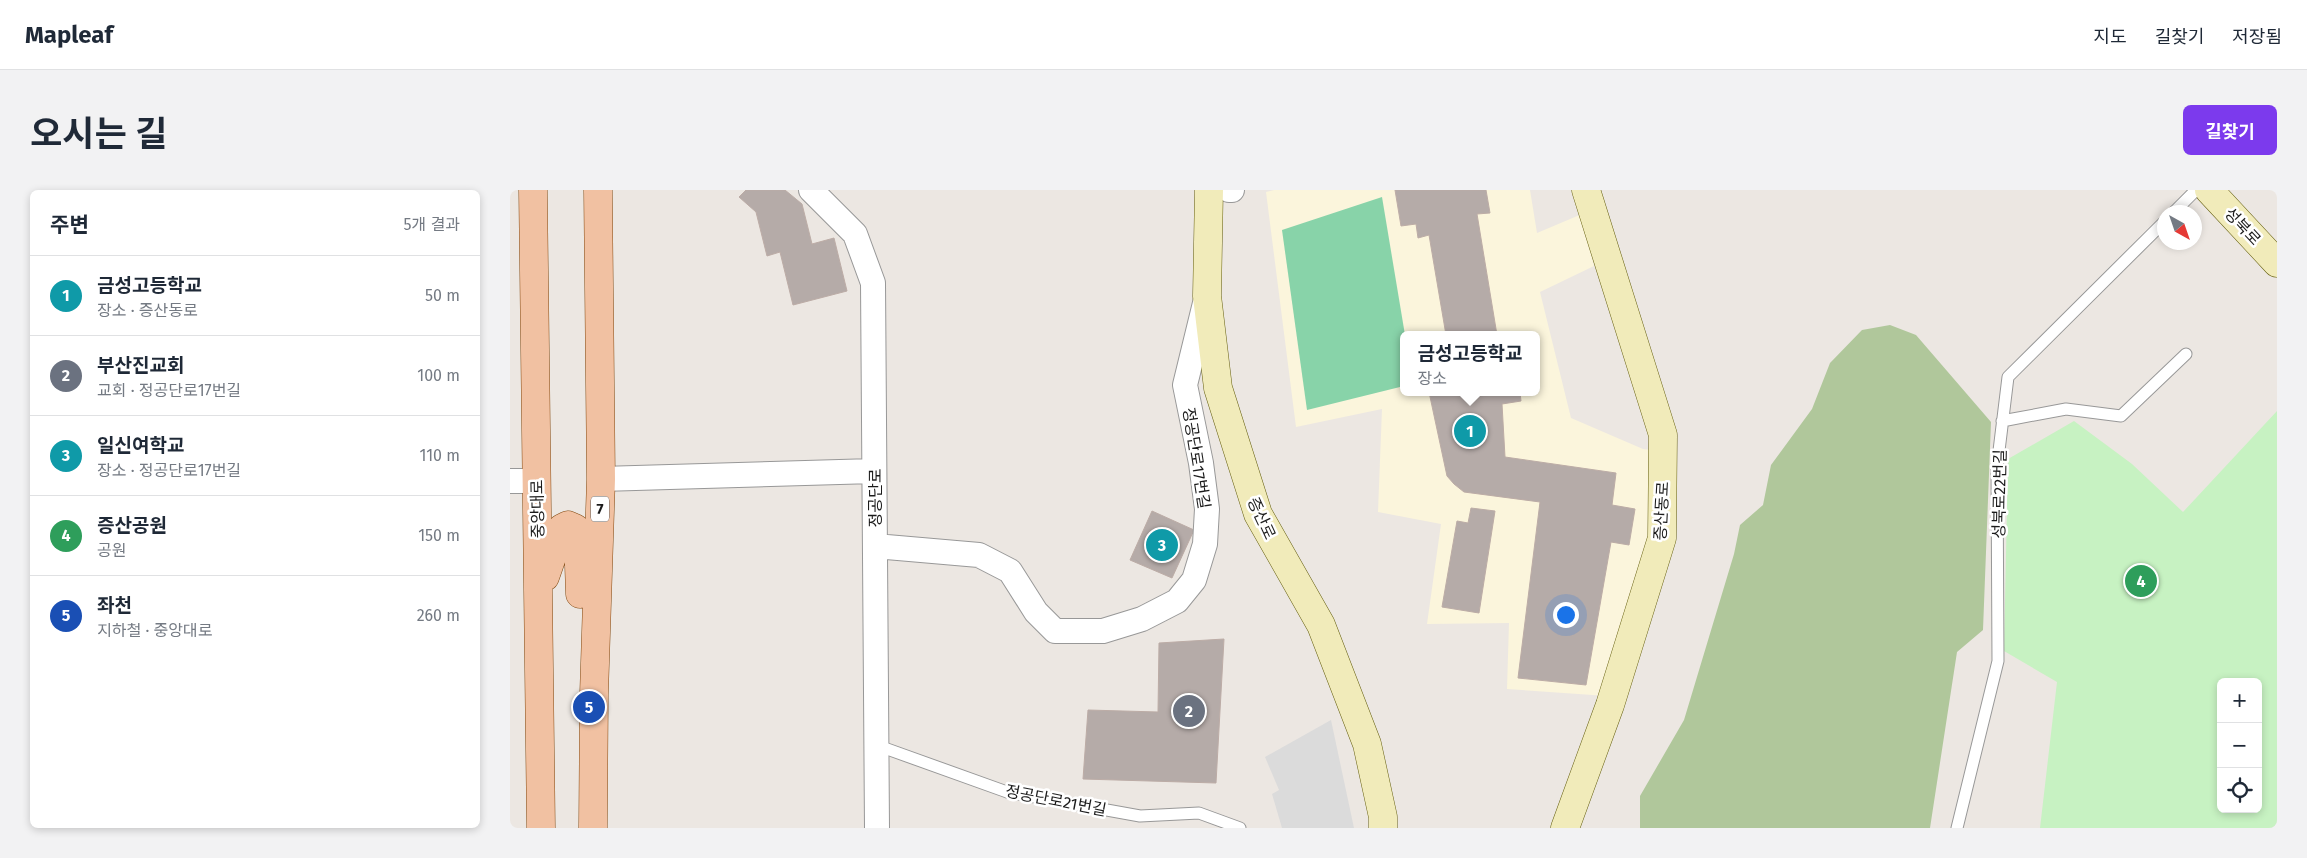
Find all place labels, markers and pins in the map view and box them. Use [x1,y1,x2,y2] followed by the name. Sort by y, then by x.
[1454,412,1486,450] pin: 1
[1146,526,1178,564] pin: 3
[2125,562,2157,600] pin: 4
[573,688,605,726] pin: 5
[1173,692,1205,730] pin: 2

